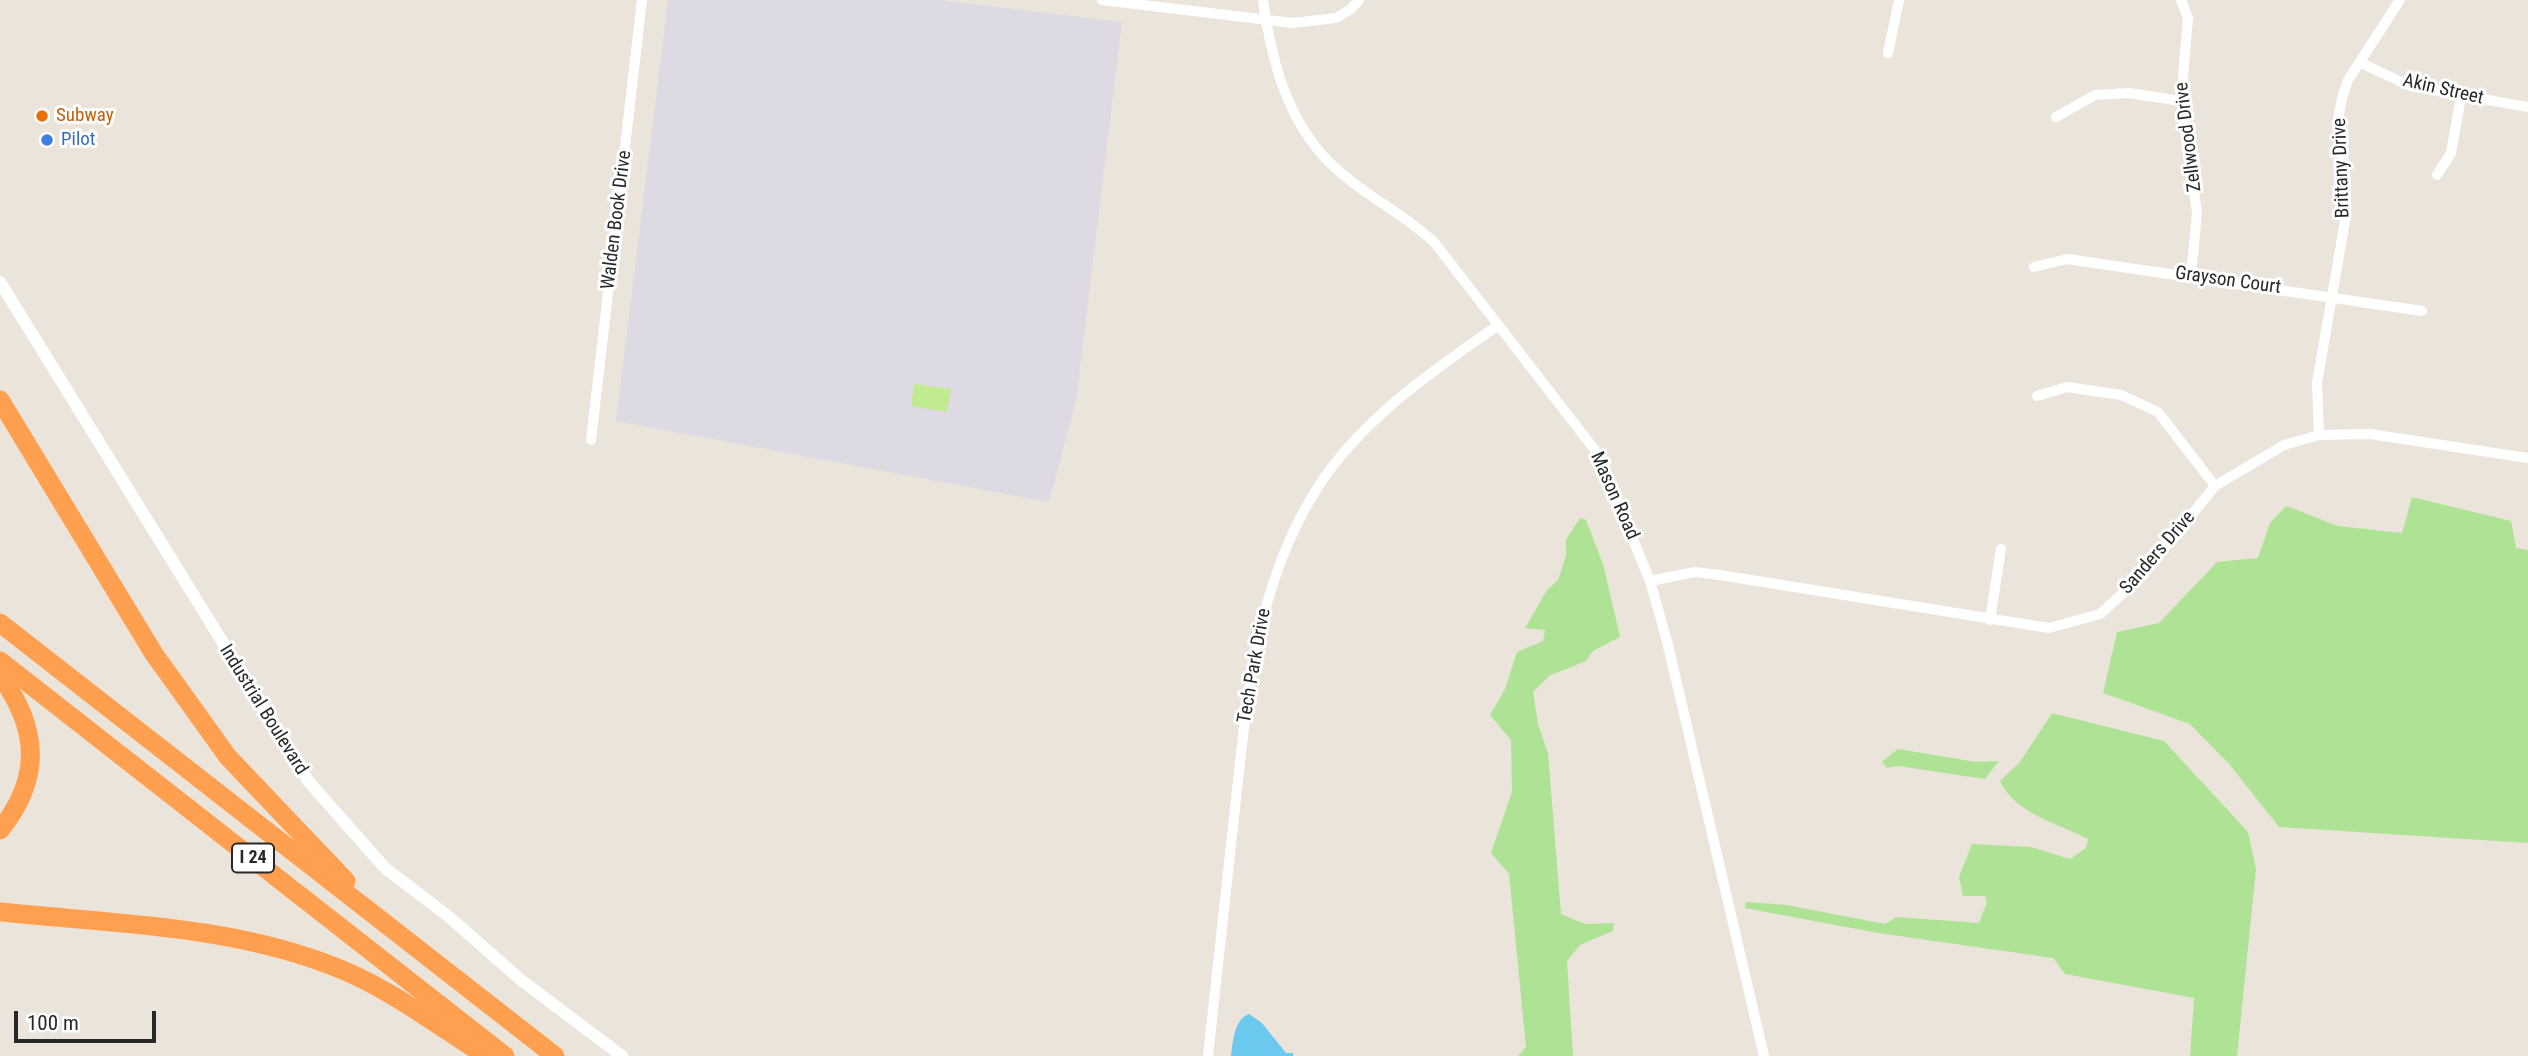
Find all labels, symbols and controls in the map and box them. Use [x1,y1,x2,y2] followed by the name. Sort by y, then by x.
[2401,70,2485,110] street label: Akin Street
[2171,81,2207,193] street label: Zellwood Drive
[56,105,114,127] place label: Subway
[34,108,50,124] marker: Subway
[2329,118,2355,218] street label: Brittany Drive
[61,129,95,151] place label: Pilot
[39,132,55,148] marker: Pilot
[597,149,637,291] street label: Walden Book Drive
[2174,262,2282,300] street label: Grayson Court
[1585,449,1643,543] street label: Mason Road
[2116,507,2200,599] street label: Sanders Drive
[1234,607,1276,725] street label: Tech Park Drive
[214,641,312,779] street label: Industrial Boulevard
[232,844,274,872] road number: I 24
[18,996,159,1040] scale bar
[27,1011,79,1035] text: 100 m

